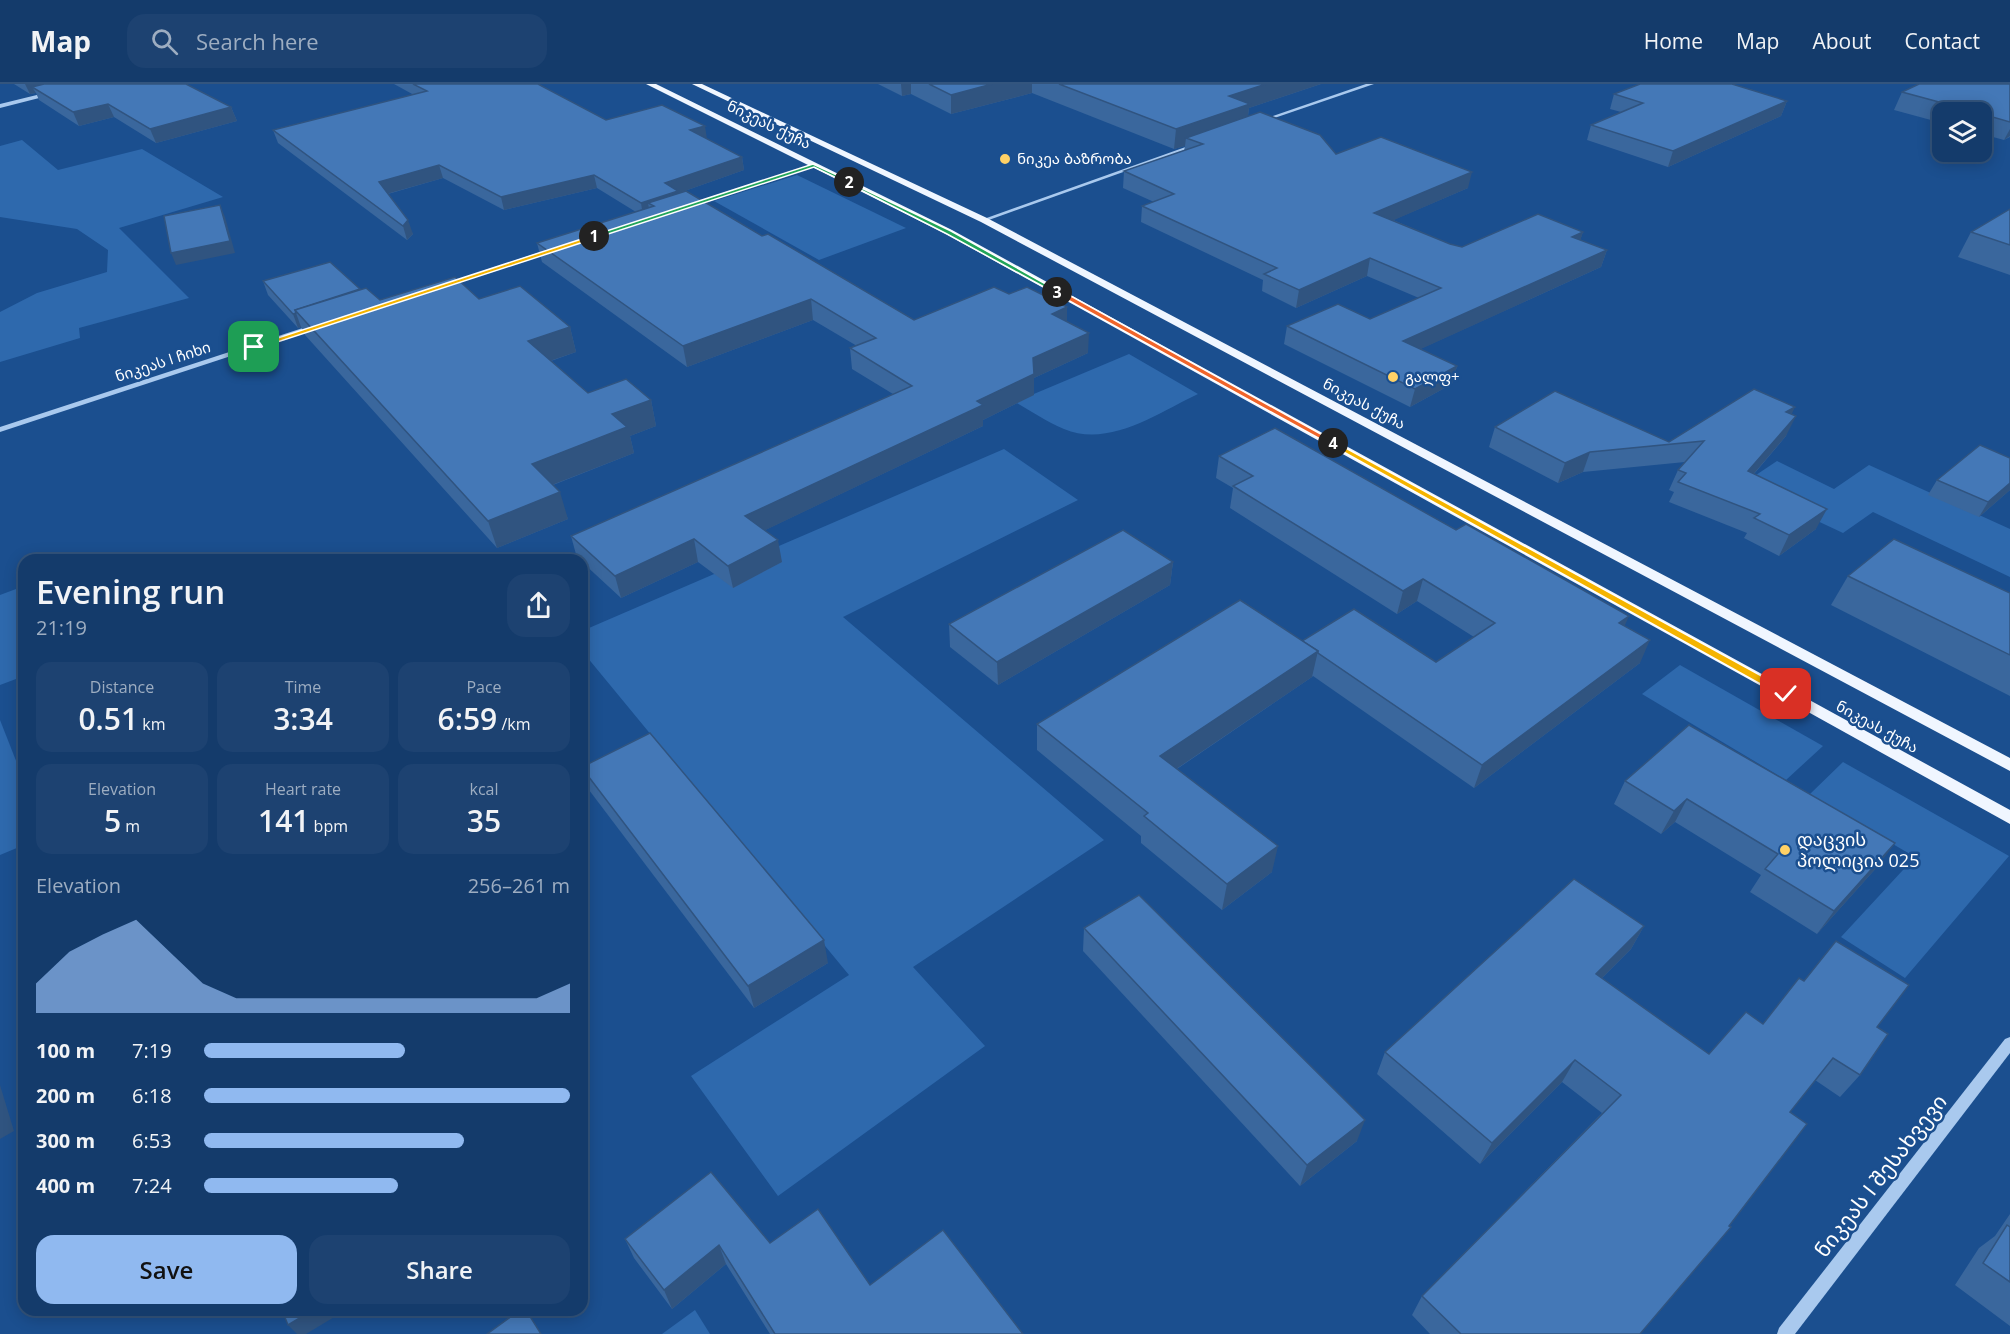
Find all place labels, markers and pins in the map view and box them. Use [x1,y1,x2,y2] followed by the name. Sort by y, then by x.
[1017,148,1132,168] place label: ნიკეა ბაზრობა
[998,152,1012,166] marker: ნიკეა ბაზრობა
[834,167,864,197] pin: 2
[579,221,609,251] pin: 1
[1042,277,1072,307] pin: 3
[228,321,279,372] pin
[1405,366,1460,386] place label: გალფ+
[1386,370,1400,384] marker: გალფ+
[1318,428,1348,458] pin: 4
[1760,668,1811,719] pin
[1797,827,1919,872] place label: დაცვის პოლიცია 025
[1778,843,1792,857] marker: დაცვის პოლიცია 025

